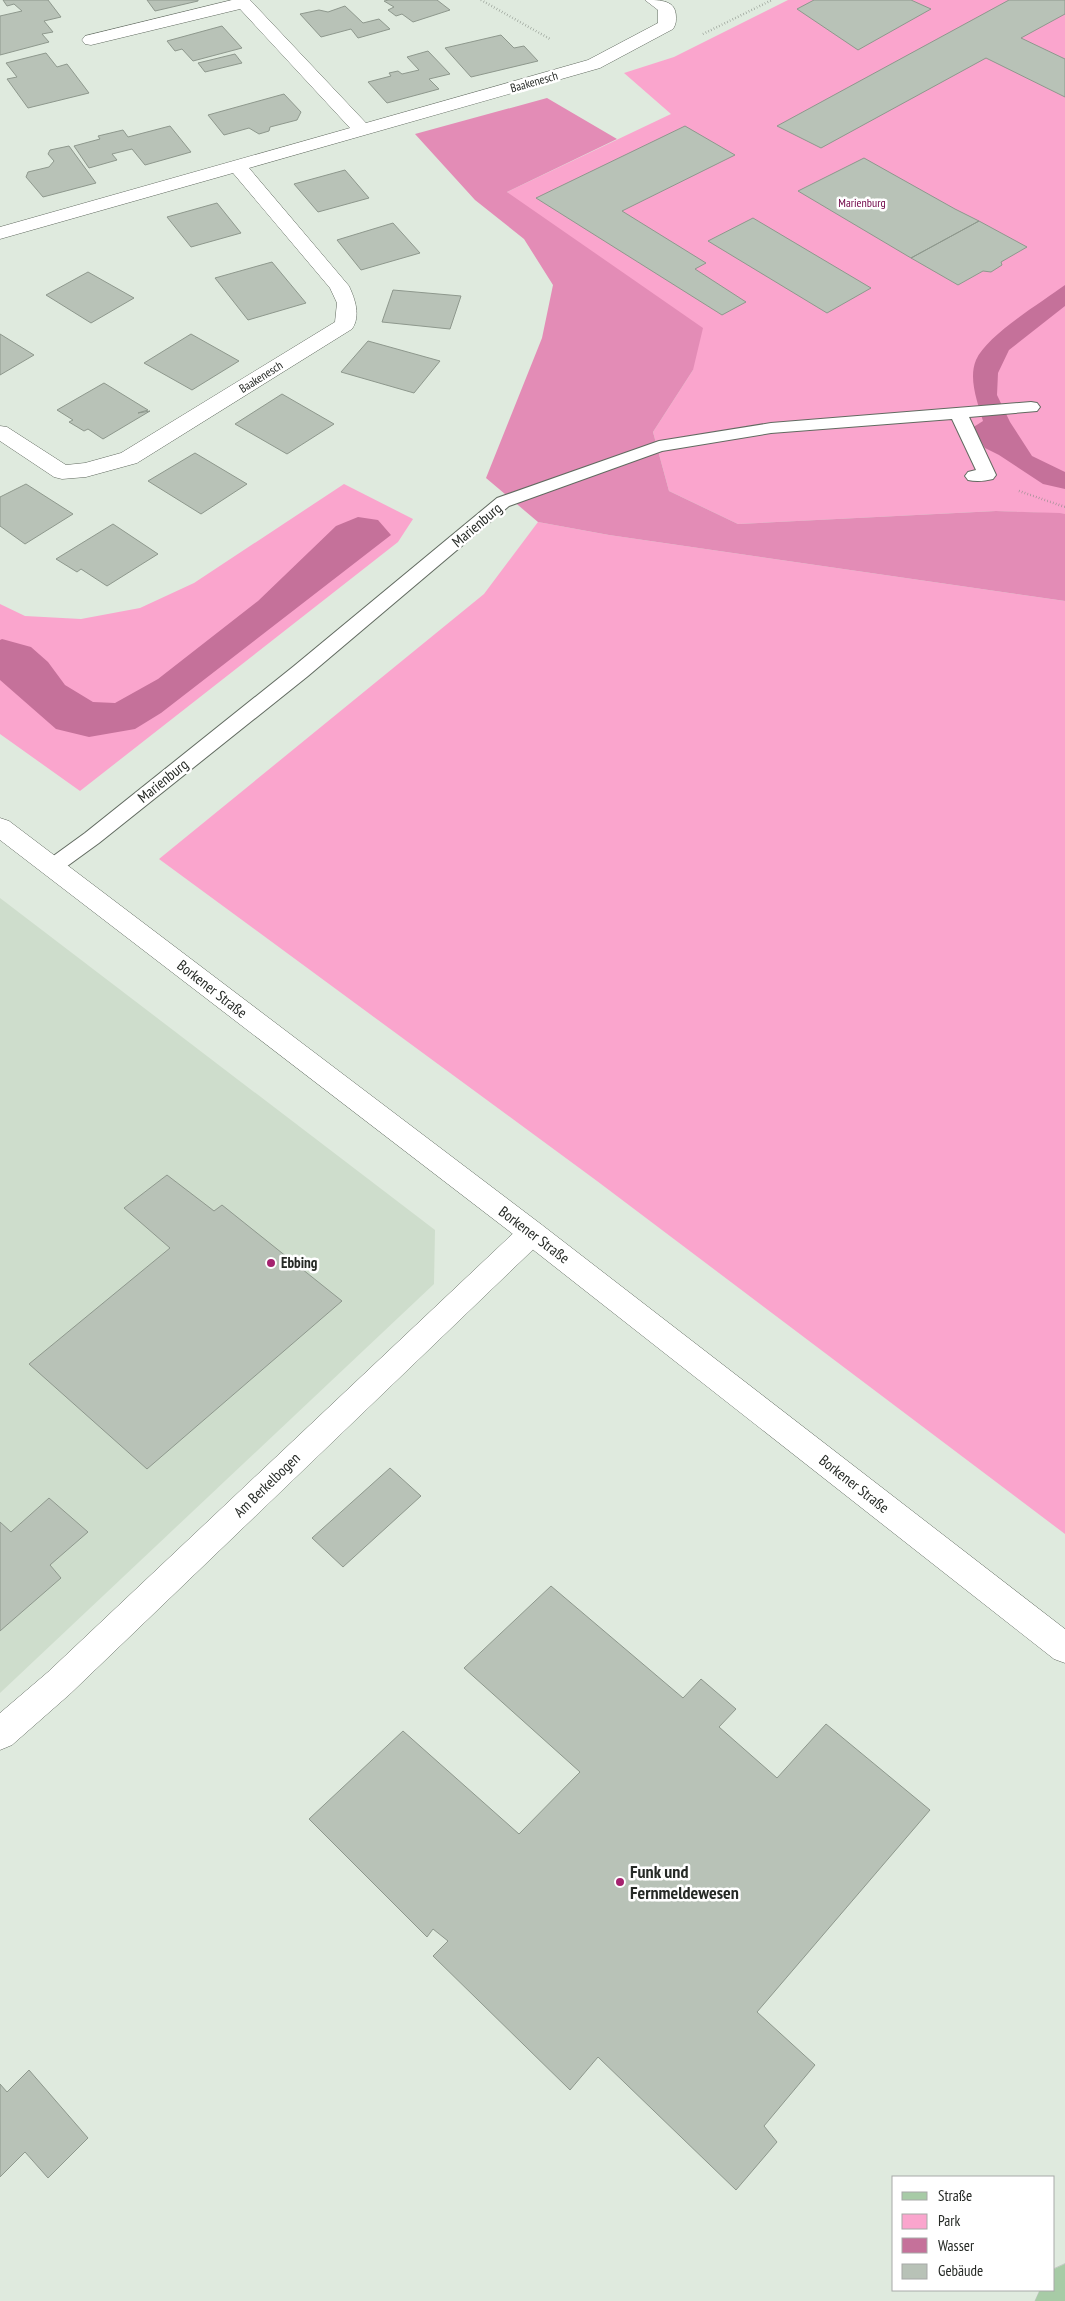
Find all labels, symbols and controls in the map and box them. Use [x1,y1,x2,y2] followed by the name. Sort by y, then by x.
[508,68,559,95] street label: Baakenesch
[838,195,886,210] park label: Marienburg
[236,357,285,396] street label: Baakenesch
[448,498,506,551] street label: Marienburg
[134,755,192,807] street label: Marienburg
[173,955,251,1022] street label: Borkener Straße
[495,1202,573,1267] street label: Borkener Straße
[281,1253,318,1272] place label: Ebbing
[265,1257,277,1269] marker: Ebbing
[229,1448,304,1521] street label: Am Berkelbogen
[815,1450,893,1517] street label: Borkener Straße
[630,1860,739,1904] place label: Funk und Fernmeldewesen
[614,1876,626,1888] marker: Funk und Fernmeldewesen
[892,2176,1055,2291] legend
[938,2186,972,2205] text: Straße
[938,2211,960,2230] text: Park
[938,2236,975,2255] text: Wasser
[938,2261,983,2280] text: Gebäude

